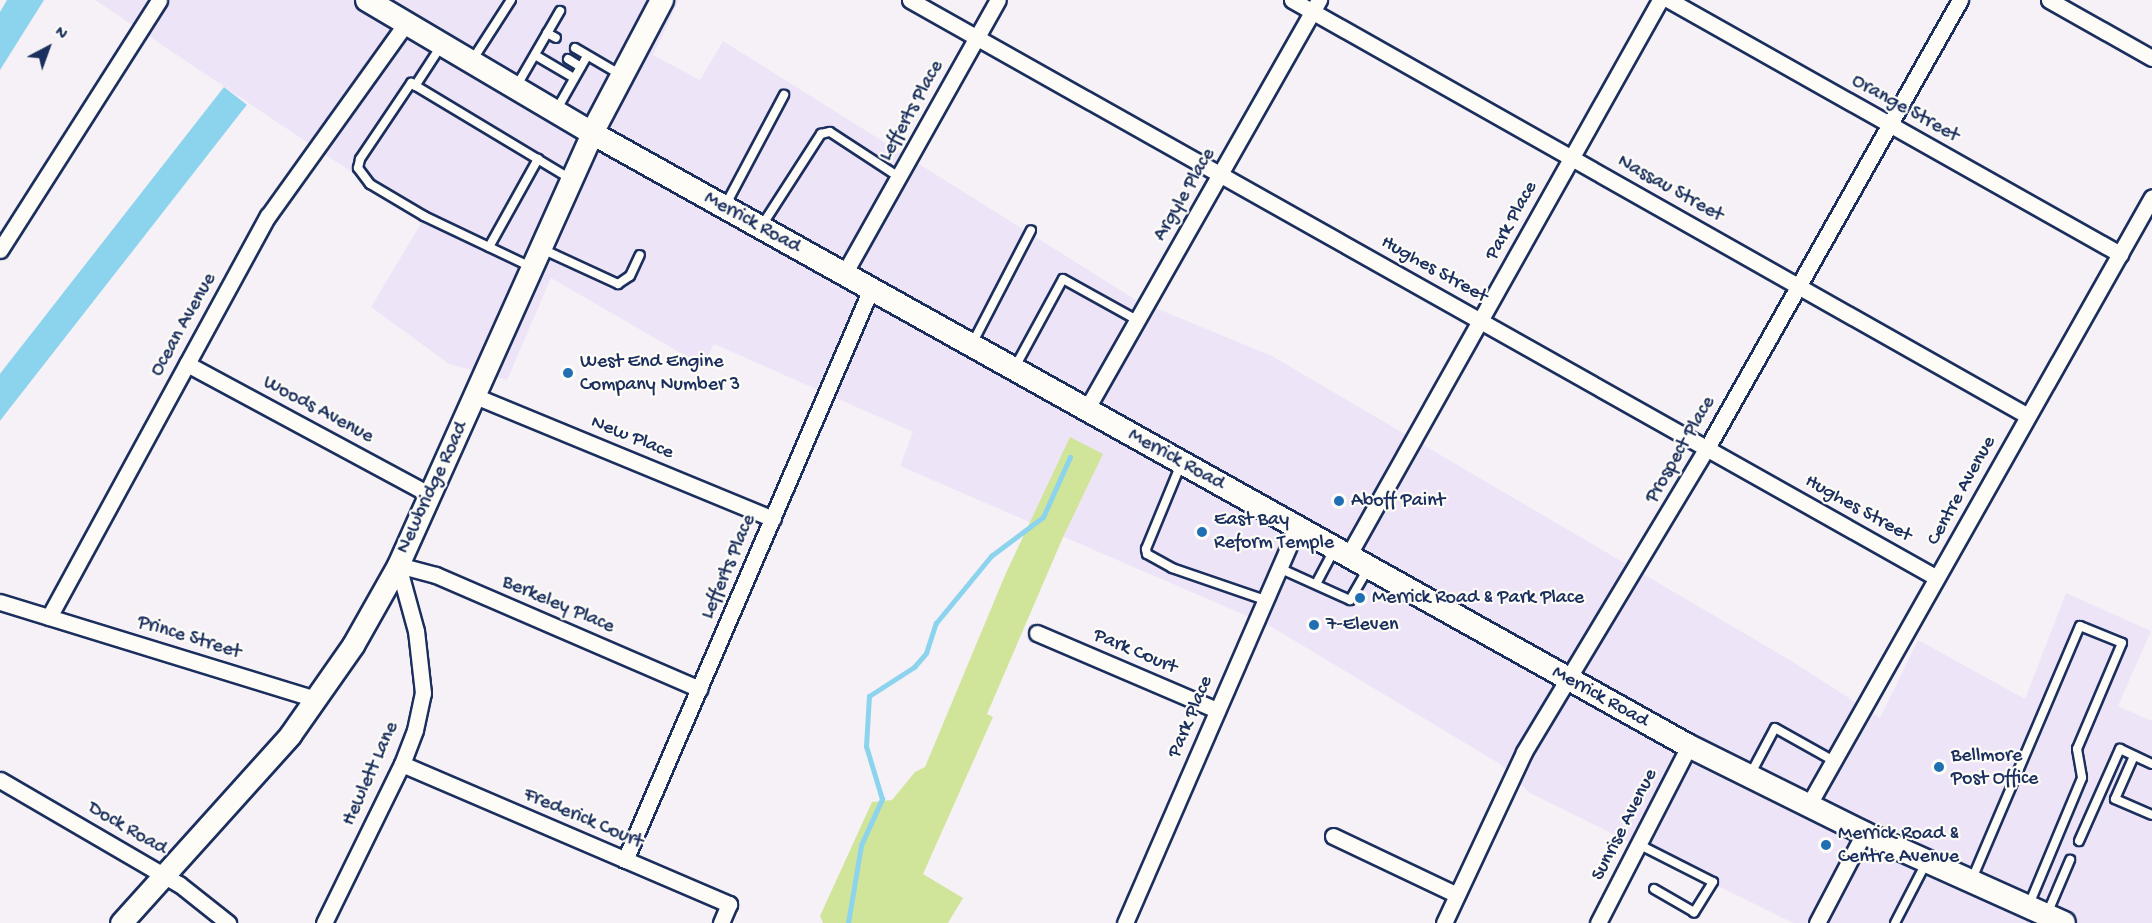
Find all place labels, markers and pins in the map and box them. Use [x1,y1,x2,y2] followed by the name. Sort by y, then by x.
[580,350,740,397] place label: West End Engine Company Number 3
[561,366,575,380] marker: West End Engine Company Number 3
[1351,489,1445,513] place label: Aboff Paint
[1332,494,1346,508] marker: Aboff Paint
[1214,508,1334,555] place label: East Bay Reform Temple
[1195,525,1209,539] marker: East Bay Reform Temple
[1372,586,1584,610] place label: Merrick Road & Park Place
[1353,591,1367,605] marker: Merrick Road & Park Place
[1326,613,1399,637] place label: 7-Eleven
[1307,618,1321,632] marker: 7-Eleven
[1951,744,2038,791] place label: Bellmore Post Office
[1932,760,1946,774] marker: Bellmore Post Office
[1838,822,1959,869] place label: Merrick Road & Centre Avenue
[1819,838,1833,852] marker: Merrick Road & Centre Avenue

